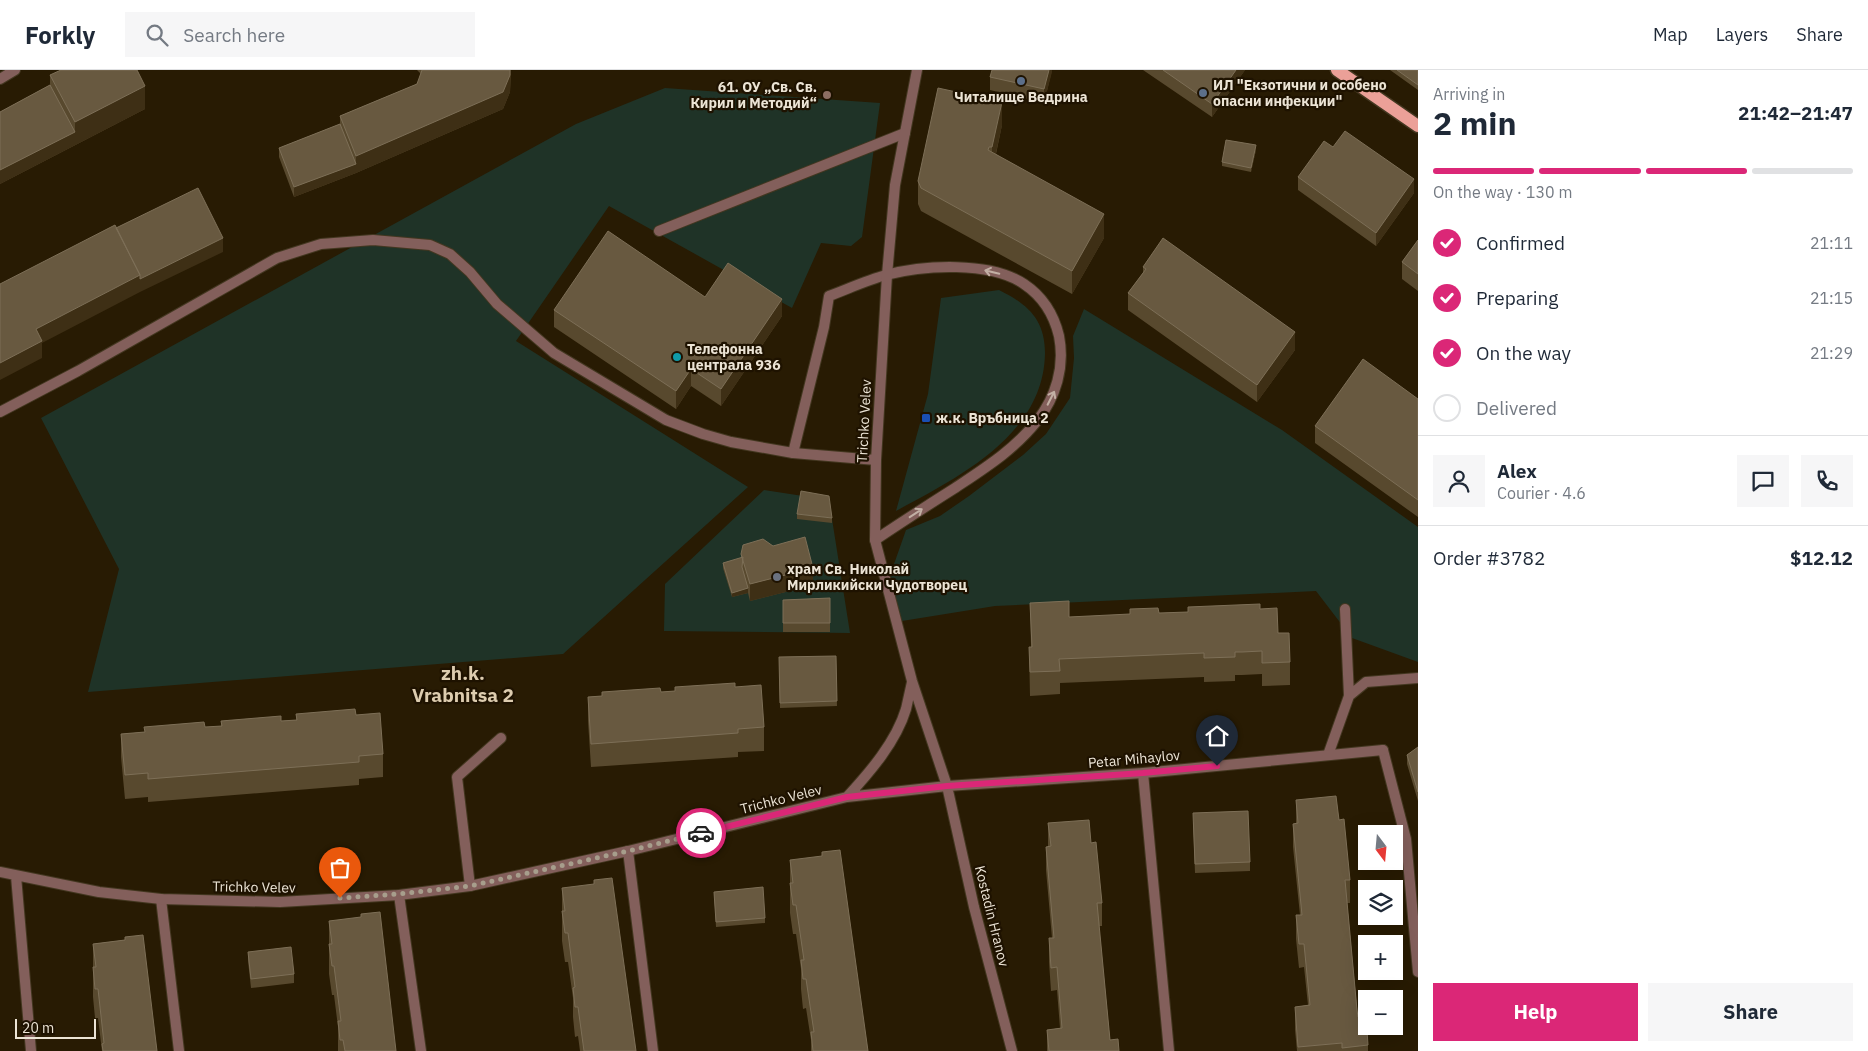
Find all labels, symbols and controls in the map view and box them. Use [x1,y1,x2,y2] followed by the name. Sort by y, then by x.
[125,12,475,57] search box
[25,19,95,51] text: Forkly
[143,21,171,49] icon: search
[183,23,285,47] text: Search here
[1653,23,1688,46] text: Map
[1716,23,1768,46] text: Layers
[1796,23,1843,46] text: Share
[1015,75,1027,87] marker: Читалище Ведрина
[1213,76,1387,110] place label: ИЛ "Екзотични и особено опасни инфекции"
[690,78,817,112] place label: 61. ОУ „Св. Св. Кирил и Методий“
[1433,84,1505,104] text: Arriving in
[1197,87,1209,99] marker: ИЛ "Екзотични и особено опасни инфекции"
[954,88,1088,106] place label: Читалище Ведрина
[821,89,833,101] marker: 61. ОУ „Св. Св. Кирил и Методий“
[1738,101,1853,125] text: 21:42–21:47
[1433,102,1517,144] text: 2 min
[1433,182,1572,202] text: On the way · 130 m
[1433,229,1461,257] icon: check
[1476,231,1565,255] text: Confirmed
[1810,233,1853,253] text: 21:11
[984,267,1000,276] one-way arrow
[1433,284,1461,312] icon: check
[1476,286,1558,310] text: Preparing
[1810,288,1853,308] text: 21:15
[1433,339,1461,367] icon: check
[687,340,781,374] place label: Телефонна централа 936
[1476,341,1571,365] text: On the way
[1810,343,1853,363] text: 21:29
[671,351,683,363] marker: Телефонна централа 936
[853,379,875,463] street label: Trichko Velev
[1046,390,1056,405] one-way arrow
[1476,396,1557,420] text: Delivered
[936,409,1049,427] place label: ж.к. Връбница 2
[920,412,932,424] marker: ж.к. Връбница 2
[1433,455,1485,507] button: person
[1737,455,1789,507] button: chat
[1801,455,1853,507] button: phone
[1497,459,1537,483] text: Alex
[1497,483,1586,503] text: Courier · 4.6
[909,508,923,518] one-way arrow
[1433,546,1545,570] text: Order #3782
[1790,546,1853,570] text: $12.12
[787,560,967,594] place label: храм Св. Николай Мирликийски Чудотворец
[771,571,783,583] marker: храм Св. Николай Мирликийски Чудотворец
[412,661,514,707] district label: zh.k. Vrabnitsa 2
[1196,715,1238,766] pin
[1203,722,1231,750] icon: home
[1087,746,1181,772] street label: Petar Mihaylov
[738,780,824,818] street label: Trichko Velev
[676,808,726,858] courier
[687,819,715,847] icon: car
[1358,825,1402,870] north arrow
[1358,825,1403,1035] map controls
[319,847,361,898] pin
[326,854,354,882] icon: bag
[971,864,1013,968] street label: Kostadin Hranov
[212,877,296,897] street label: Trichko Velev
[1358,880,1403,925] button: layers
[1358,935,1403,980] button: +
[1433,983,1638,1041] button: Help
[1648,983,1853,1041] button: Share
[1358,990,1403,1035] button: −
[15,1016,96,1039] scale bar
[22,1019,54,1037] text: 20 m

